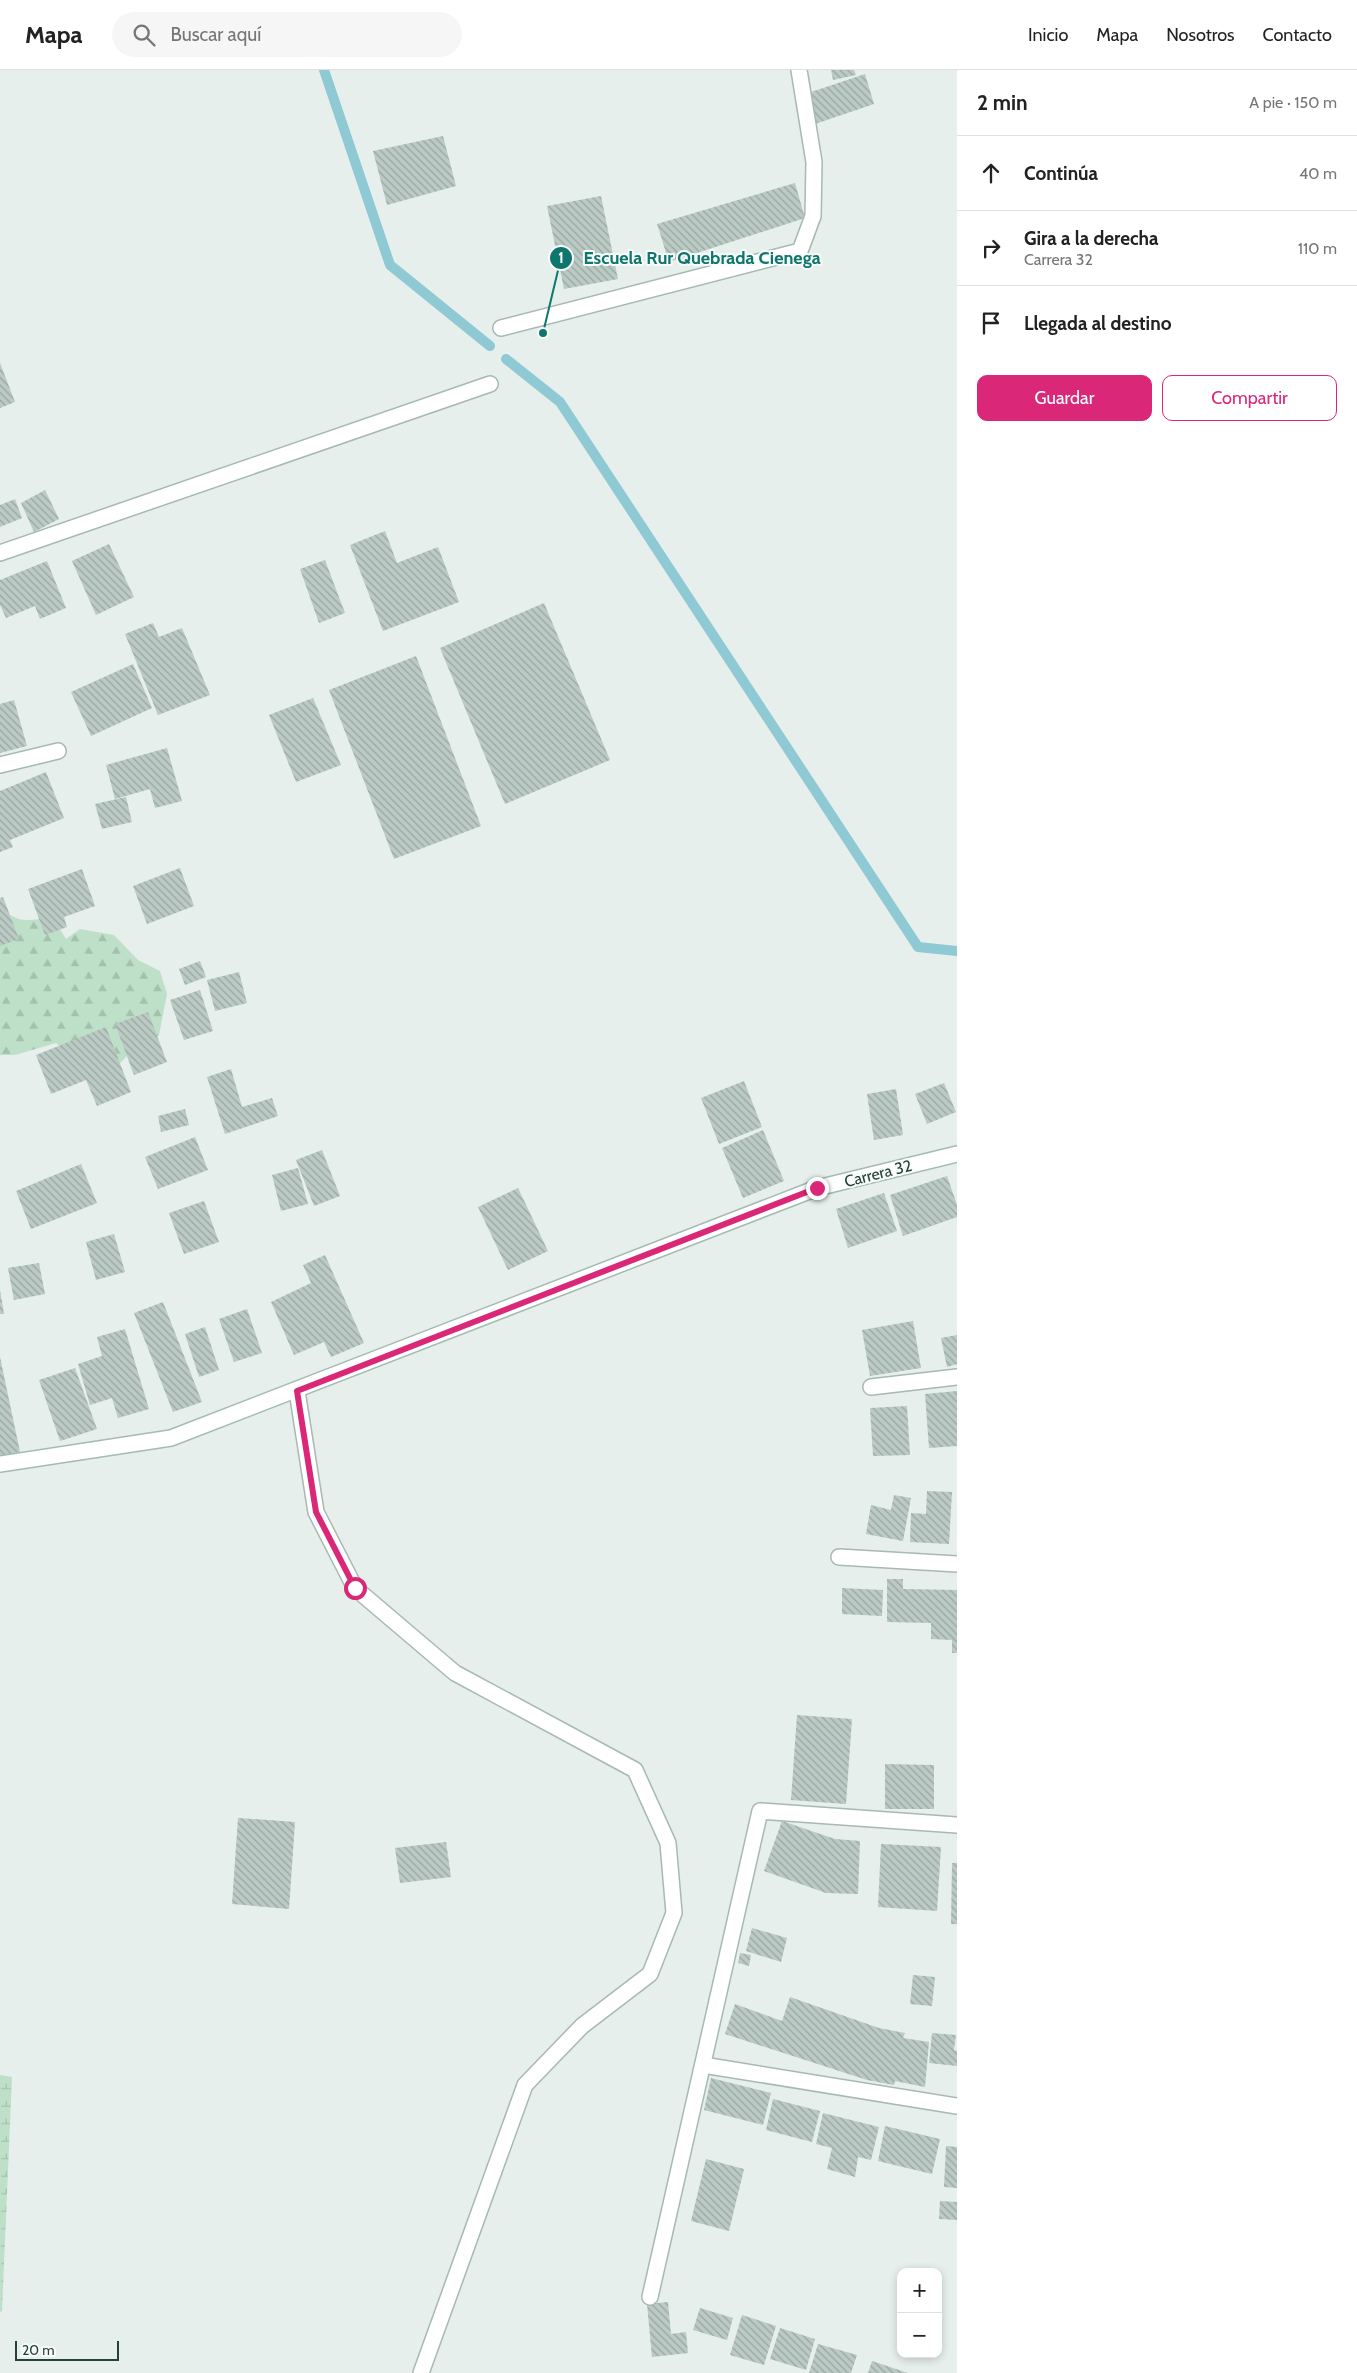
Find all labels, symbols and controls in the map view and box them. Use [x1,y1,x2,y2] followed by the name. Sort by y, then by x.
[112,12,462,57] search box
[25,20,82,49] text: Mapa
[130,21,158,49] icon: search
[170,23,261,46] text: Buscar aquí
[1028,24,1068,46] text: Inicio
[1096,24,1138,46] text: Mapa
[1166,24,1235,46] text: Nosotros
[1263,24,1332,46] text: Contacto
[977,90,1028,115] text: 2 min
[1249,93,1337,112] text: A pie · 150 m
[977,159,1005,187] icon: ahead
[1024,162,1098,185] text: Continúa
[1299,164,1337,183] text: 40 m
[1024,227,1159,250] text: Gira a la derecha
[977,234,1005,262] icon: right
[1298,239,1337,258] text: 110 m
[549,241,831,274] callout: Escuela Rur Quebrada Cienega
[583,247,821,269] text: Escuela Rur Quebrada Cienega
[558,249,564,267] text: 1
[1024,250,1093,269] text: Carrera 32
[977,309,1005,337] icon: arrive
[1024,312,1171,335] text: Llegada al destino
[977,375,1152,421] button: Guardar
[1162,375,1337,421] button: Compartir
[842,1156,914,1191] street label: Carrera 32
[806,1177,829,1200] route end
[344,1577,367,1600] route start
[897,2268,942,2358] map controls
[897,2268,942,2313] button: +
[897,2313,942,2358] button: −
[15,2338,119,2361] scale bar
[22,2341,55,2359] text: 20 m

